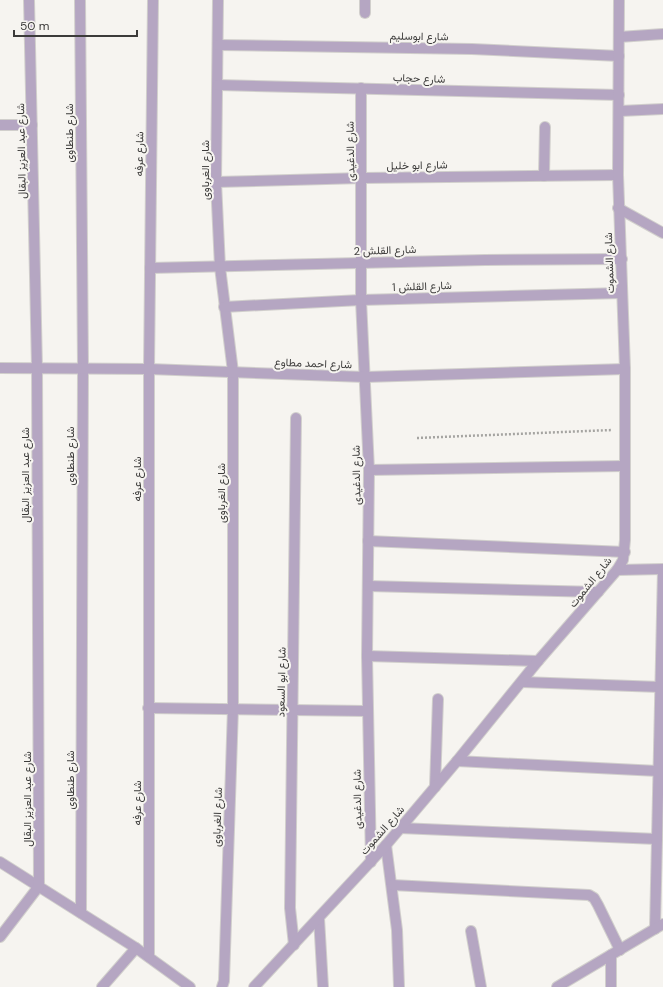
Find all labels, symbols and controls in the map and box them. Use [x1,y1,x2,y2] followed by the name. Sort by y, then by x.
[14,12,137,38] scale bar
[20,18,49,34] text: 50 m
[389,28,449,45] street label: شارع ابوسليم
[393,70,446,87] street label: شارع حجاب
[13,103,30,199] street label: شارع عبد العزيز البقال
[62,103,77,162] street label: شارع طنطاوى
[342,121,359,181] street label: شارع الدغيدى
[132,131,147,177] street label: شارع عرفه
[198,140,213,200] street label: شارع الغرباوى
[386,157,448,174] street label: شارع ابو خليل
[601,232,618,294] street label: شارع الشموت
[353,242,417,259] street label: شارع القلش 2
[392,278,452,295] street label: شارع القلش 1
[274,355,352,372] street label: شارع احمد مطاوع
[63,426,78,485] street label: شارع طنطاوى
[18,427,33,523] street label: شارع عبد العزيز البقال
[348,445,365,505] street label: شارع الدغيدى
[130,456,145,502] street label: شارع عرفه
[214,463,229,523] street label: شارع الغرباوى
[565,554,616,611] street label: شارع الشموت
[273,646,290,717] street label: شارع ابو السعود
[63,750,78,809] street label: شارع طنطاوى
[20,751,35,847] street label: شارع عبد العزيز البقال
[349,769,366,829] street label: شارع الدغيدى
[130,780,145,826] street label: شارع عرفه
[209,787,226,847] street label: شارع الغرباوى
[357,802,408,858] street label: شارع الشموت

